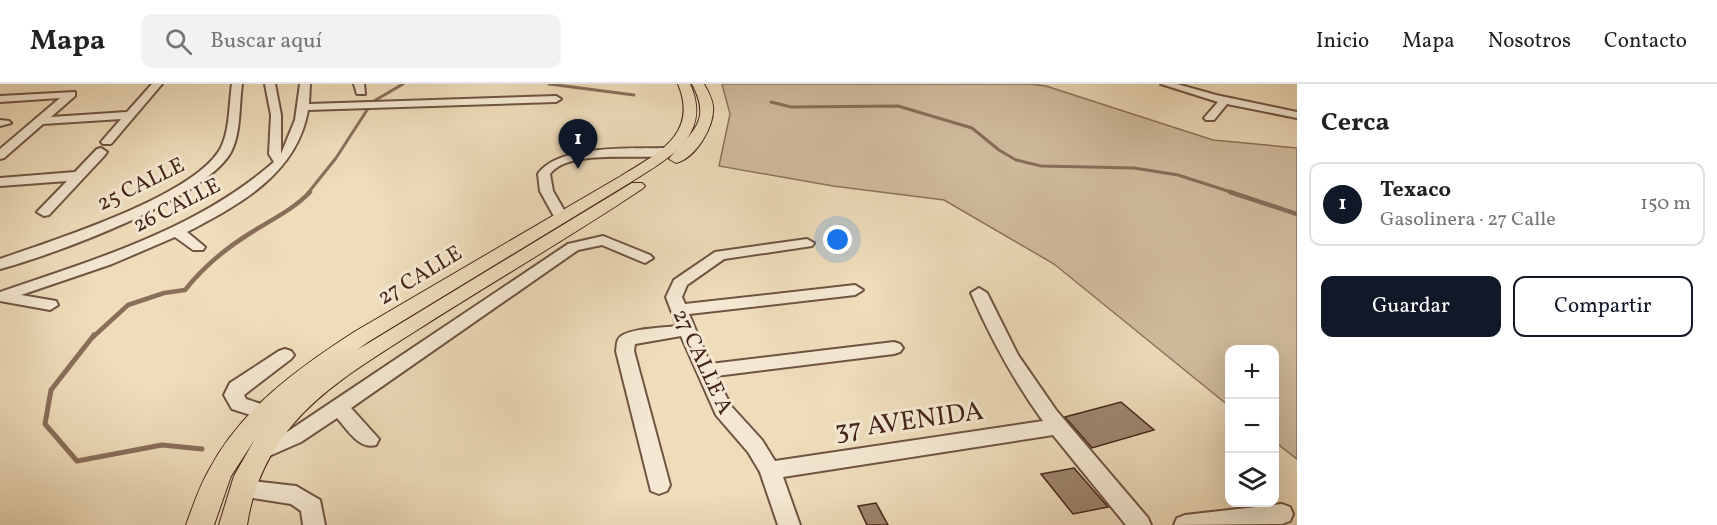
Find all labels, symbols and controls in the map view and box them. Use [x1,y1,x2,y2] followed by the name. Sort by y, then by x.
[141,14,561,68] search box
[30,22,105,61] text: Mapa
[162,25,195,58] icon: search
[210,26,322,57] text: Buscar aquí
[1316,27,1369,56] text: Inicio
[1402,27,1455,56] text: Mapa
[1488,27,1571,56] text: Nosotros
[1604,27,1687,56] text: Contacto
[1321,105,1390,141] text: Cerca
[558,120,598,169] pin: 1
[92,151,190,220] street label: 25 CALLE
[128,171,226,242] street label: 26 CALLE
[1380,175,1451,206] text: Texaco
[1338,190,1347,218] text: 1
[1640,190,1691,218] text: 150 m
[1380,206,1556,234] text: Gasolinera · 27 Calle
[823,225,852,254] your location
[372,239,468,314] street label: 27 CALLE
[1321,276,1501,337] button: Guardar
[1513,276,1693,337] button: Compartir
[664,304,740,420] street label: 27 CALLE A
[1225,345,1279,507] map controls
[1225,345,1279,399] button: +
[832,393,986,451] street label: 37 AVENIDA
[1225,399,1279,453] button: −
[1225,453,1279,507] button: layers

